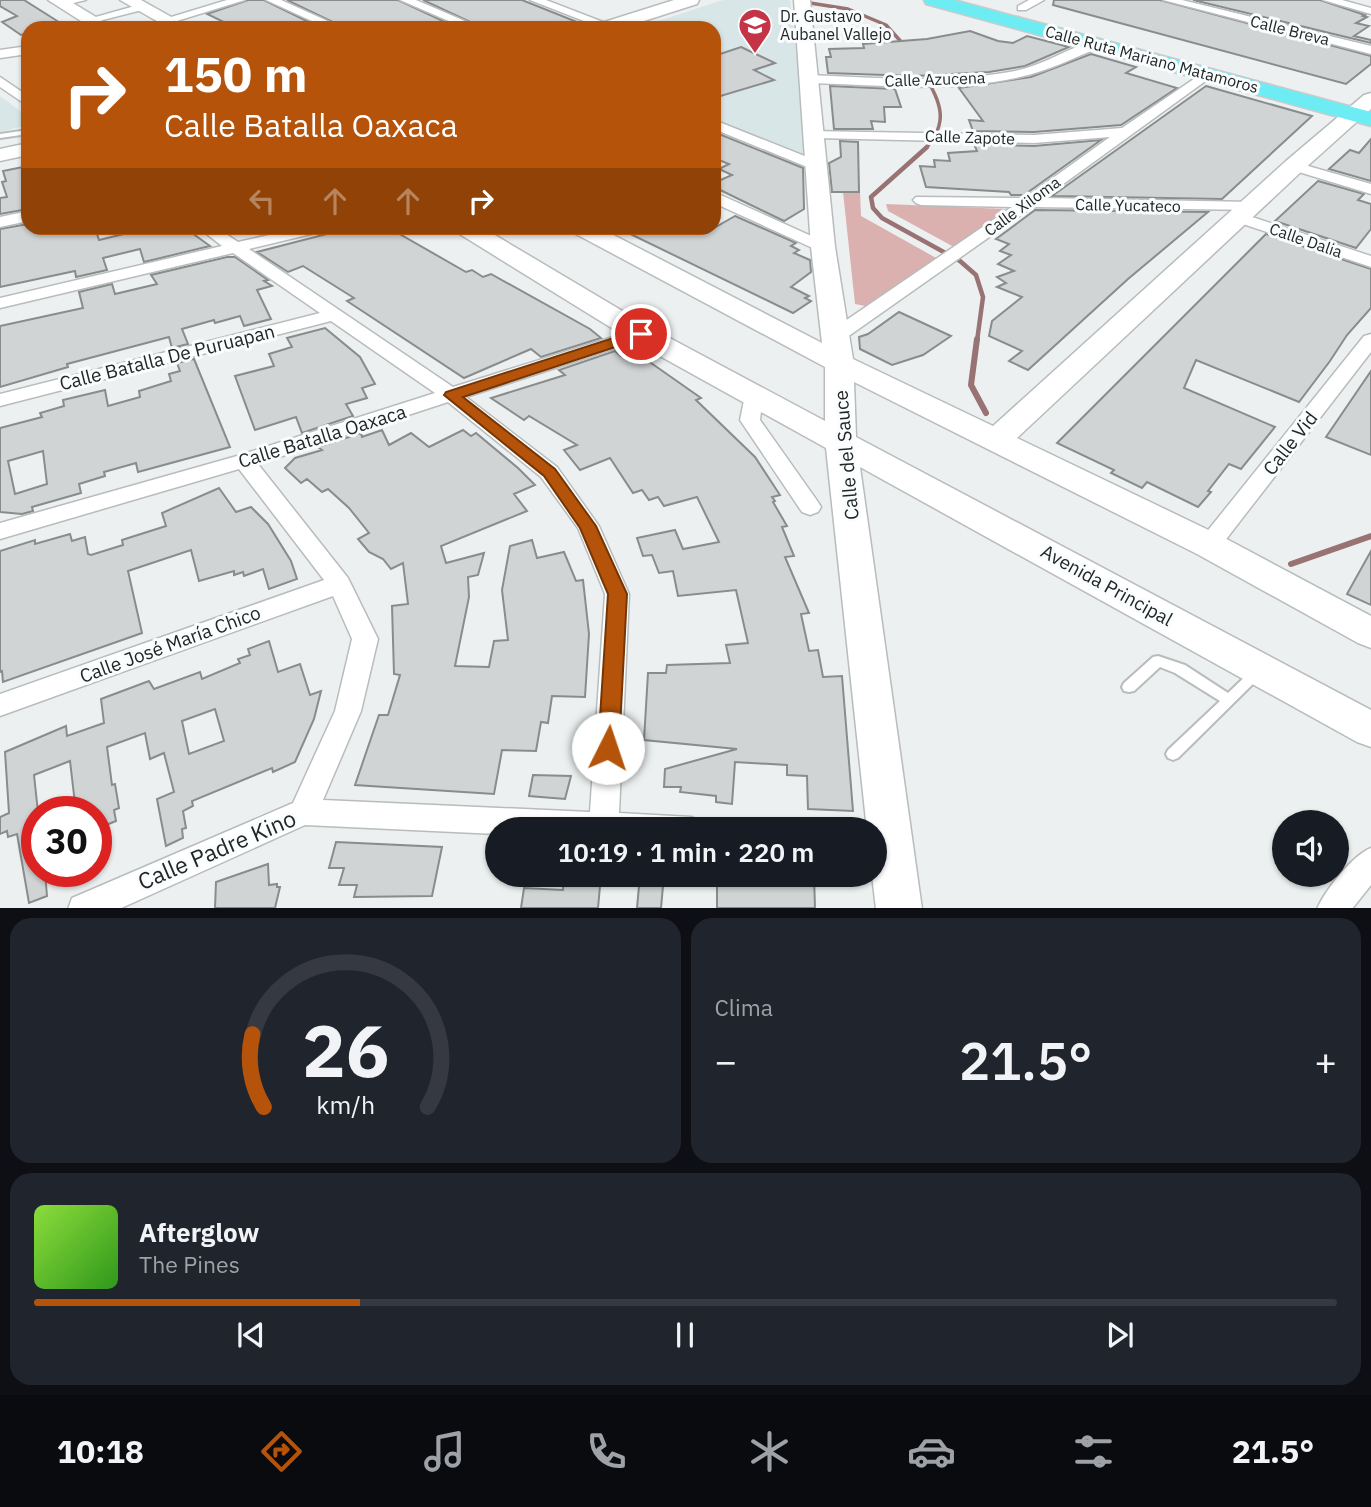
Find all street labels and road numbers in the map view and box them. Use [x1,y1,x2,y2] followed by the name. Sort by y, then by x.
[1248,11,1332,50] street label: Calle Breva
[1043,21,1261,97] street label: Calle Ruta Mariano Matamoros
[884,67,986,91] street label: Calle Azucena
[925,125,1016,149] street label: Calle Zapote
[980,171,1064,240] street label: Calle Xiloma
[1075,194,1181,216] street label: Calle Yucateco
[1267,218,1346,262] street label: Calle Dalia
[57,319,277,395] street label: Calle Batalla De Puruapan
[828,389,864,521] street label: Calle del Sauce
[235,399,409,473] street label: Calle Batalla Oaxaca
[1258,406,1322,480] street label: Calle Vid
[1037,539,1177,631] street label: Avenida Principal
[76,600,264,688] street label: Calle José María Chico
[133,802,300,896] street label: Calle Padre Kino

